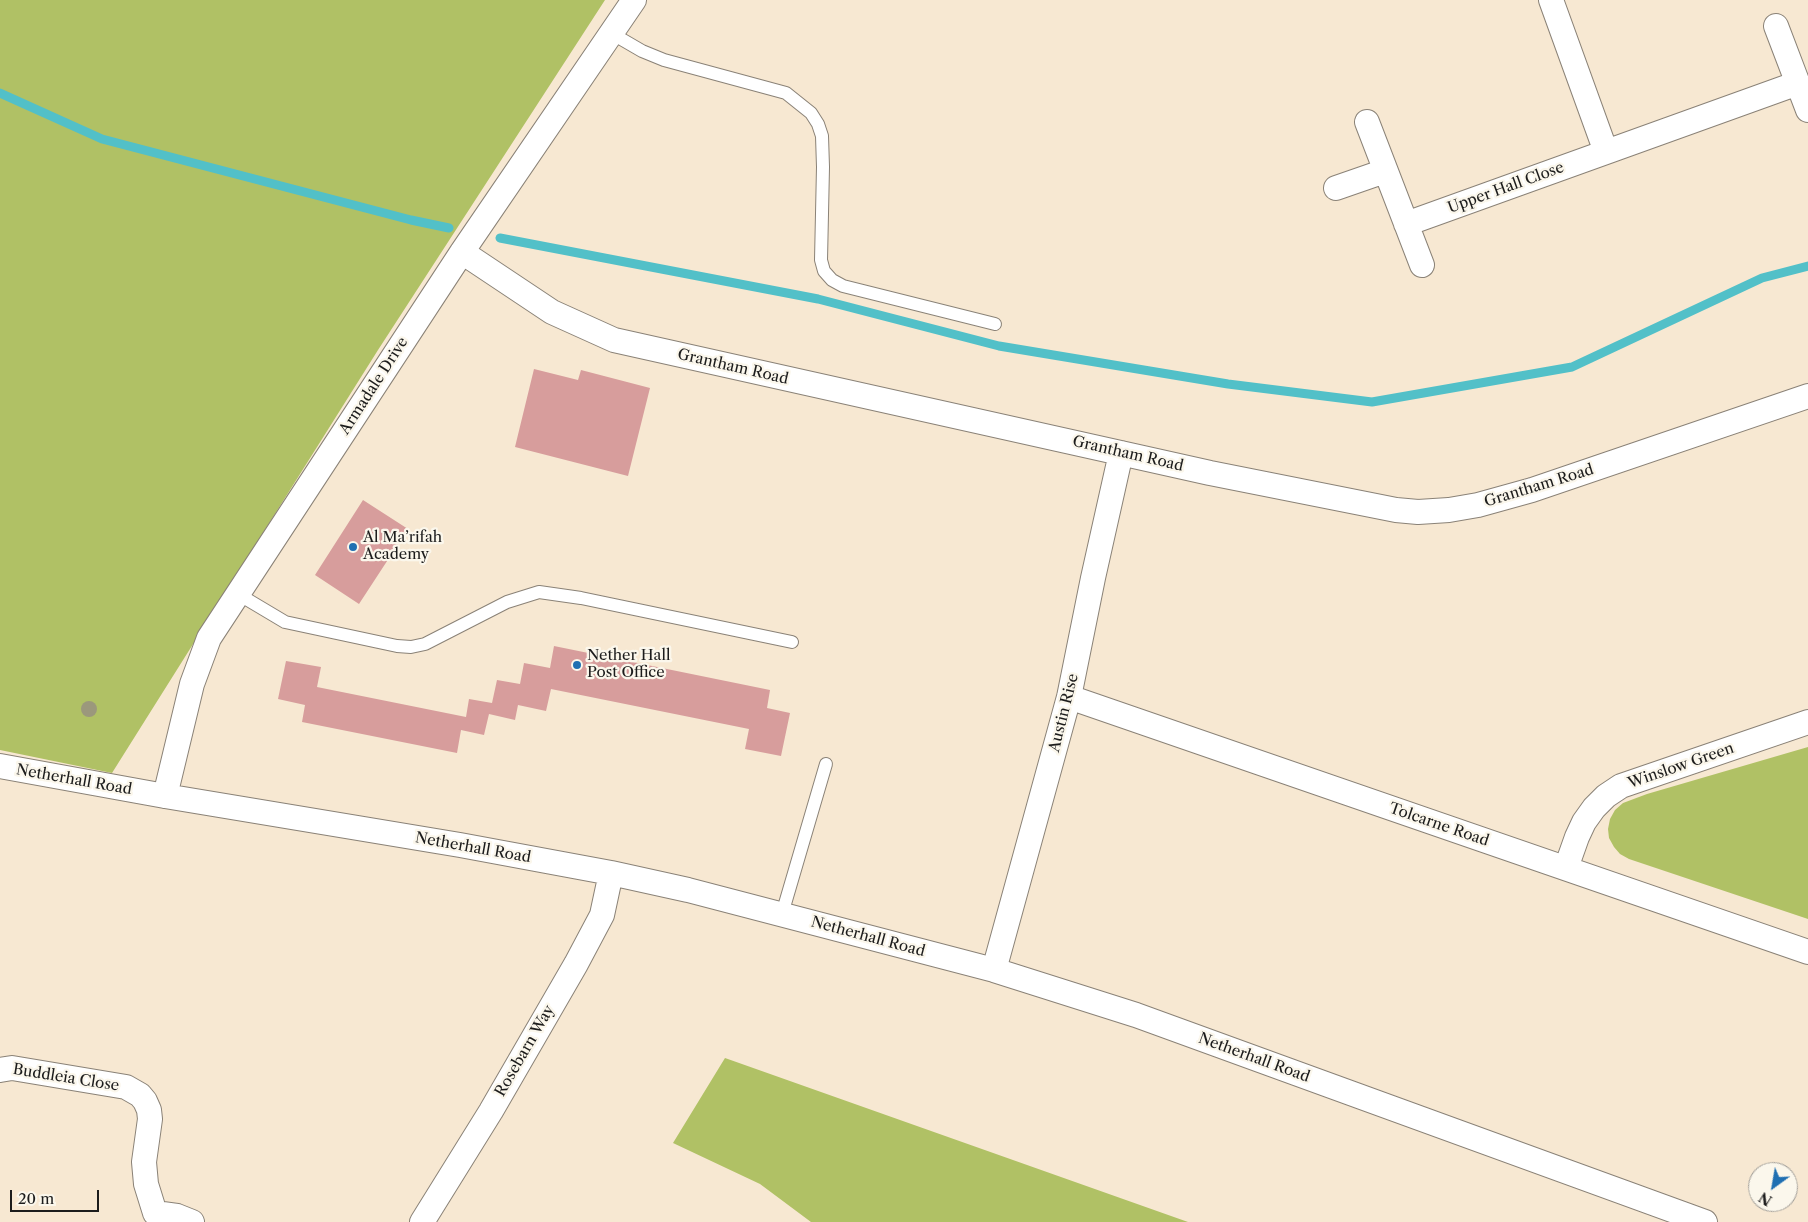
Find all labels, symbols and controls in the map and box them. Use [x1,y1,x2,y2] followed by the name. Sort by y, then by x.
[1446,159,1566,217] street label: Upper Hall Close
[336,334,412,438] street label: Armadale Drive
[676,345,790,389] street label: Grantham Road
[1071,432,1185,476] street label: Grantham Road
[1482,461,1596,511] street label: Grantham Road
[363,529,442,564] place label: Al Ma’rifah Academy
[347,541,359,553] marker: Al Ma’rifah Academy
[587,647,670,682] place label: Nether Hall Post Office
[571,659,583,671] marker: Nether Hall Post Office
[1046,672,1082,754] street label: Austin Rise
[1626,739,1736,793] street label: Winslow Green
[15,761,133,799] street label: Netherhall Road
[1387,799,1491,851] street label: Tolcarne Road
[414,829,532,867] street label: Netherhall Road
[809,913,927,961] street label: Netherhall Road
[492,1002,558,1100] street label: Rosebarn Way
[1196,1030,1312,1086] street label: Netherhall Road
[12,1061,120,1095] street label: Buddleia Close
[1748,1162,1798,1212] north arrow
[12,1180,101,1212] scale bar
[1756,1188,1776,1210] text: N
[18,1189,54,1208] text: 20 m

